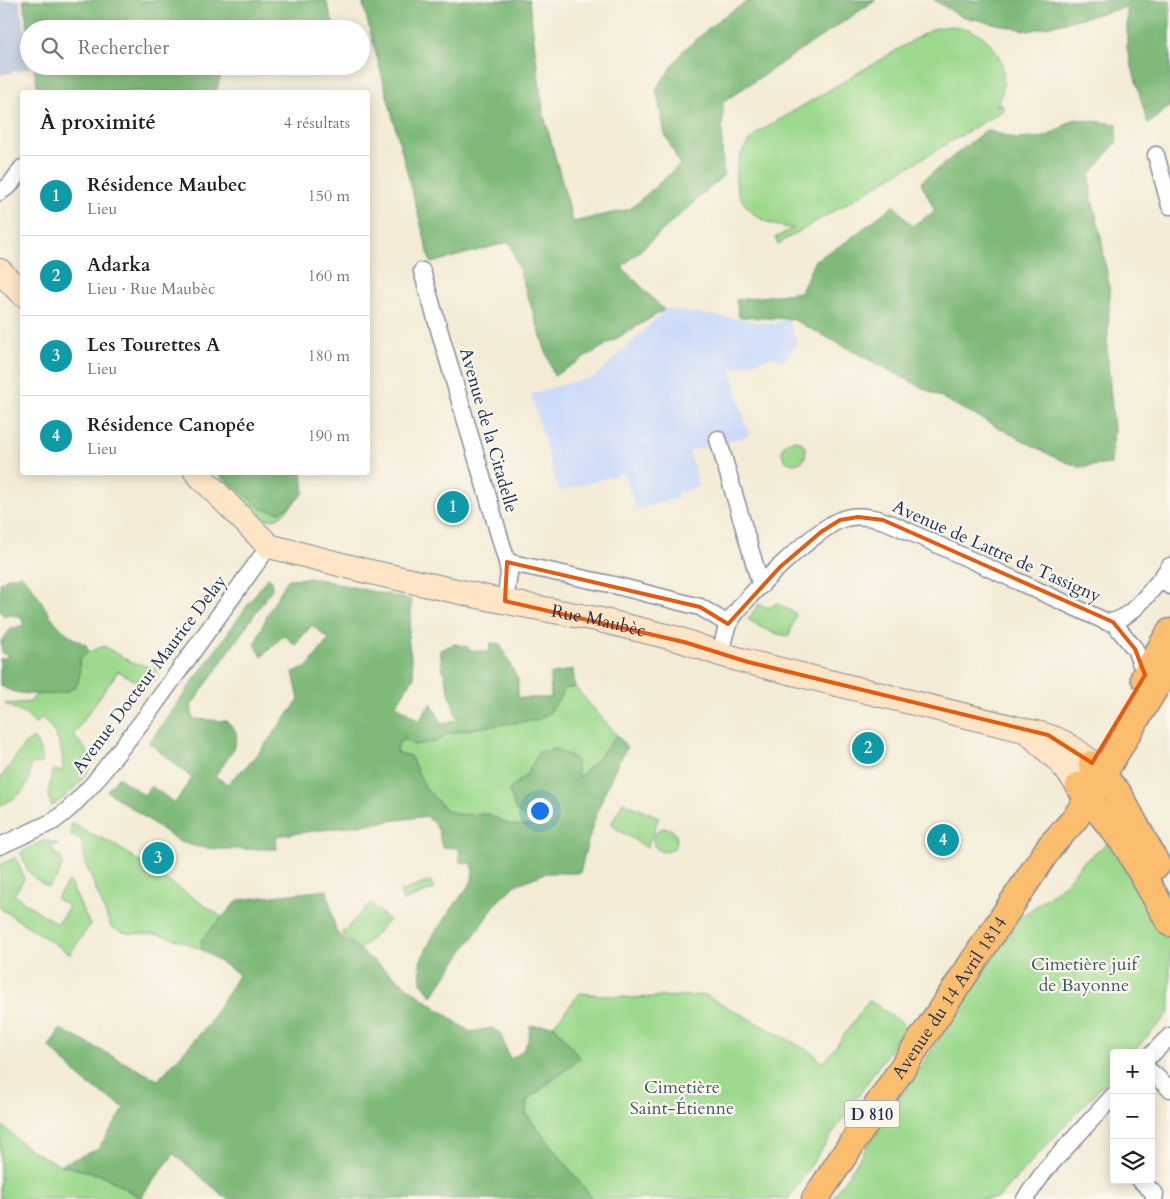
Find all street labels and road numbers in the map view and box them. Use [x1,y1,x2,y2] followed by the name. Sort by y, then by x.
[453,345,524,515] street label: Avenue de la Citadelle
[889,494,1106,609] street label: Avenue de Lattre de Tassigny
[66,569,233,779] street label: Avenue Docteur Maurice Delay
[549,599,648,644] street label: Rue Maubèc
[886,912,1013,1084] street label: Avenue du 14 Avril 1814
[844,1100,900,1128] road number: D 810

